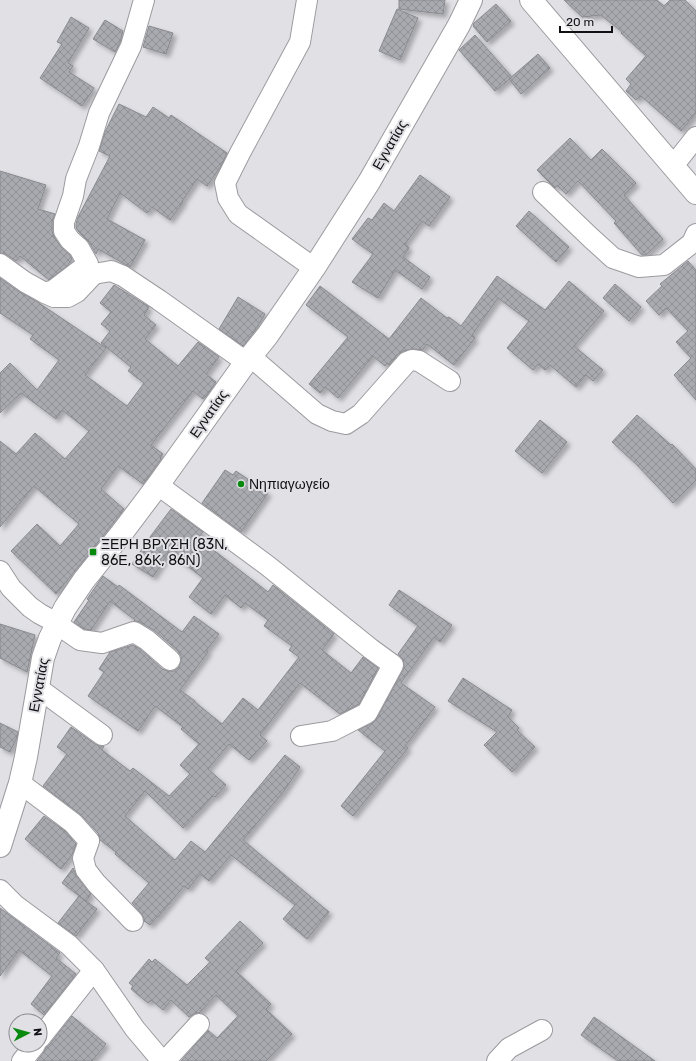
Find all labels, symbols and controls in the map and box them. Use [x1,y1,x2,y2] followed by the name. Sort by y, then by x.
[560,8,612,34] scale bar
[566,15,594,29] text: 20 m
[369,117,411,173] street label: Εγνατίας
[186,386,232,441] street label: Εγνατίας
[249,476,330,493] place label: Νηπιαγωγείο
[236,479,246,489] marker: Νηπιαγωγείο
[101,536,228,569] place label: ΞΕΡΗ ΒΡΥΣΗ (83Ν, 86Ε, 86Κ, 86Ν)
[88,547,98,557] marker: ΞΕΡΗ ΒΡΥΣΗ (83Ν, 86Ε, 86Κ, 86Ν)
[25,656,53,714] street label: Εγνατίας
[8,1013,48,1053] north arrow
[31,1027,44,1037] text: N

